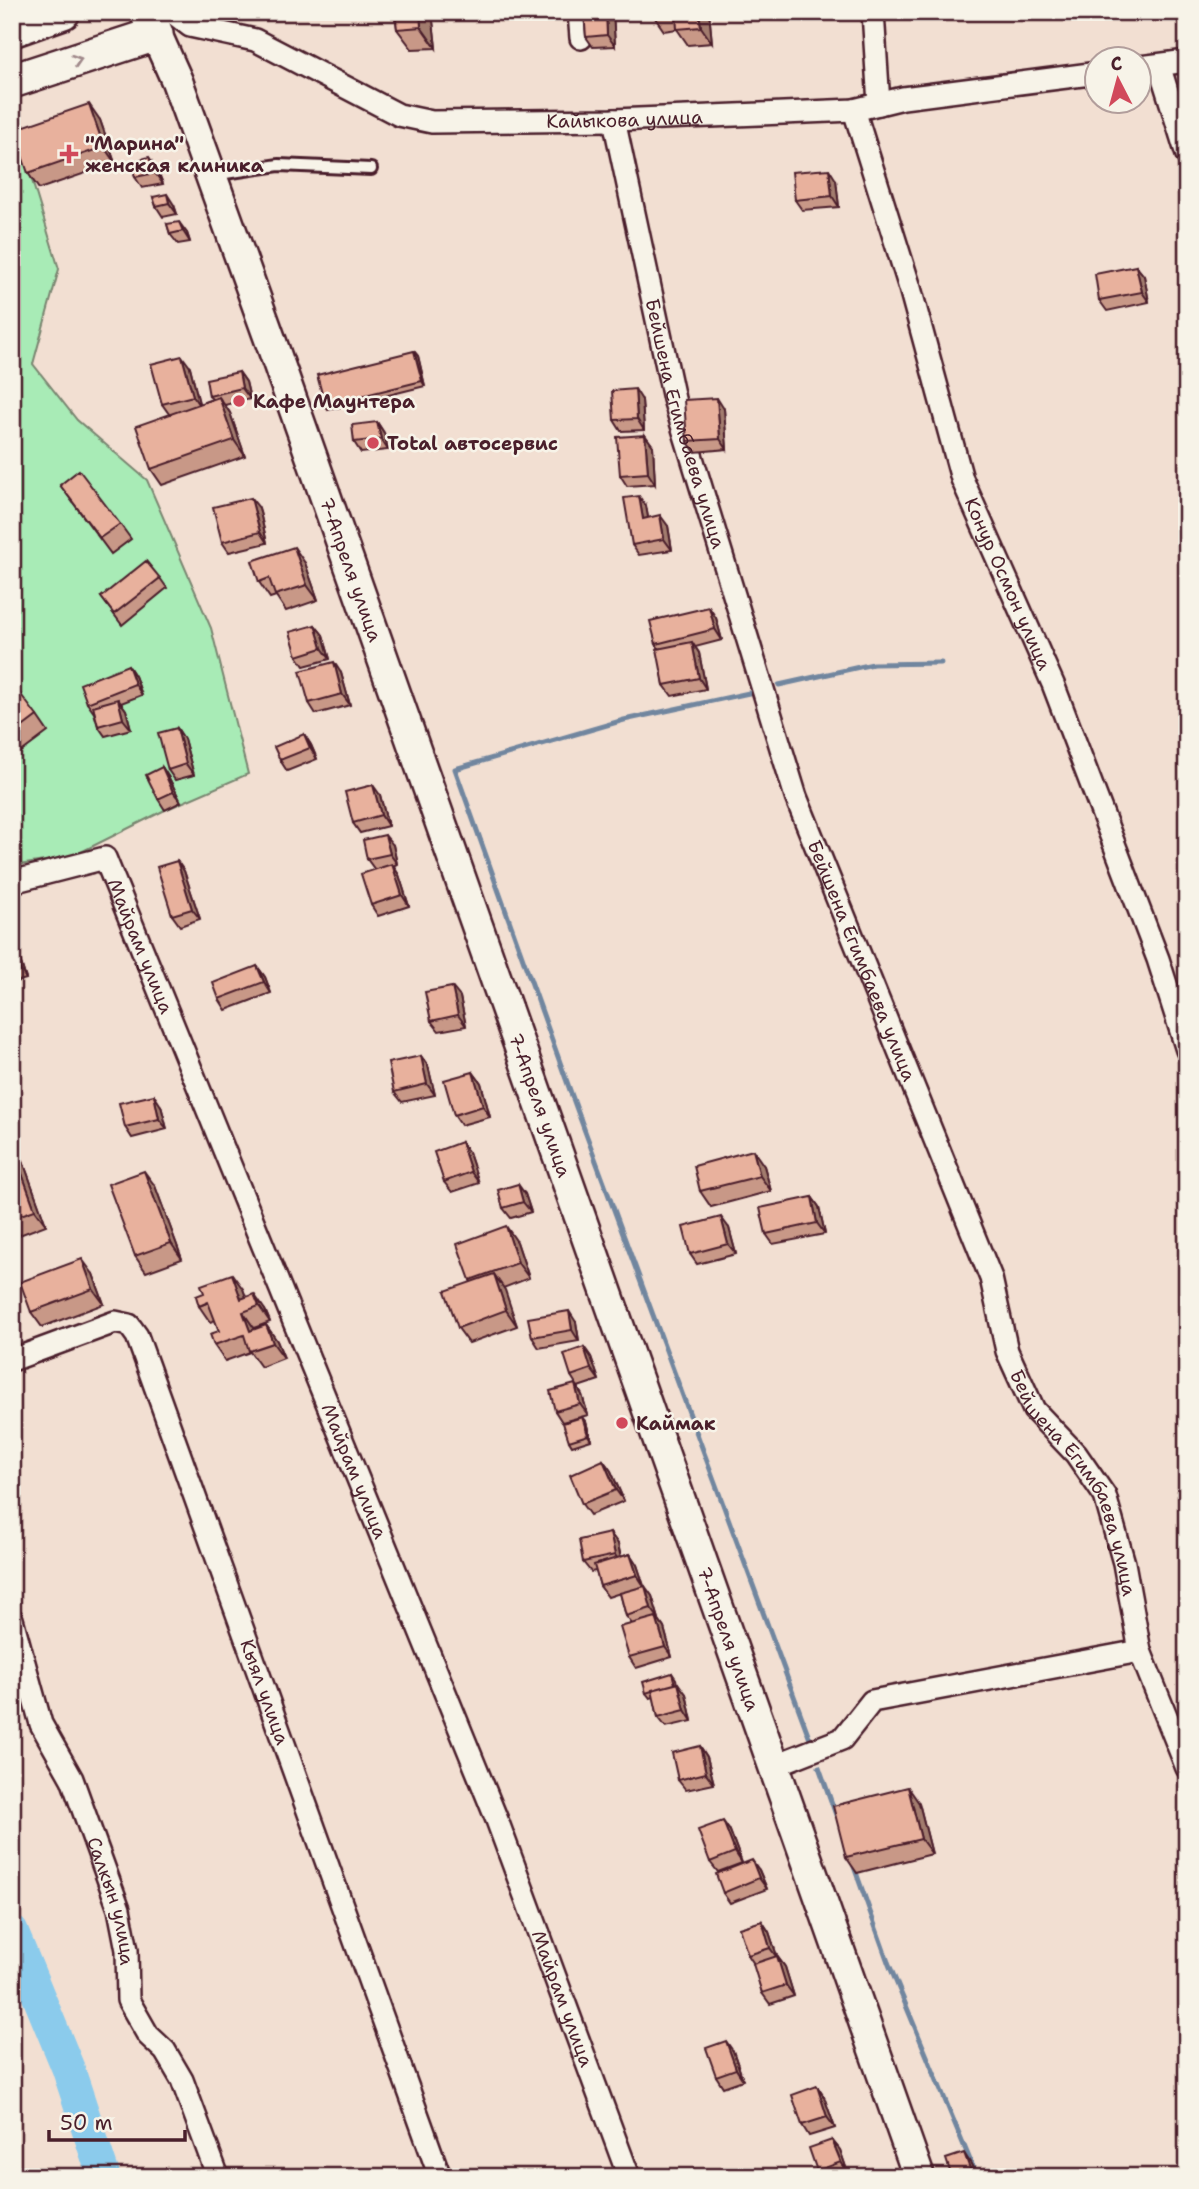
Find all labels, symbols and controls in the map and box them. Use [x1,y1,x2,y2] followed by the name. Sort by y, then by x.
[1084,46,1154,116] north arrow
[1109,51,1123,77] text: С
[71,54,83,69] one-way arrow
[546,104,704,133] street label: Кайыкова улица
[85,131,264,178] place label: "Марина" женская клиника
[59,144,79,164] marker: "Марина" женская клиника
[640,296,732,552] street label: Бейшена Егимбаева улица
[253,389,415,414] place label: Кафе Маунтера
[231,393,247,409] marker: Кафе Маунтера
[387,431,558,456] place label: Total автосервис
[365,435,381,451] marker: Total автосервис
[959,493,1058,674] street label: Конур Осмон улица
[314,494,388,645] street label: 7-Апреля улица
[802,836,922,1085] street label: Бейшена Егимбаева улица
[102,875,180,1017] street label: Майрам улица
[503,1029,577,1181] street label: 7-Апреля улица
[1005,1365,1142,1598] street label: Бейшена Егимбаева улица
[316,1400,394,1542] street label: Майрам улица
[636,1411,716,1436] place label: Каймак
[614,1415,630,1431] marker: Каймак
[692,1563,766,1714] street label: 7-Апреля улица
[235,1636,296,1748] street label: Кыял улица
[81,1833,140,1966] street label: Салкын улица
[526,1927,600,2070] street label: Майрам улица
[49,2098,186,2142] scale bar
[60,2109,113,2137] text: 50 m

